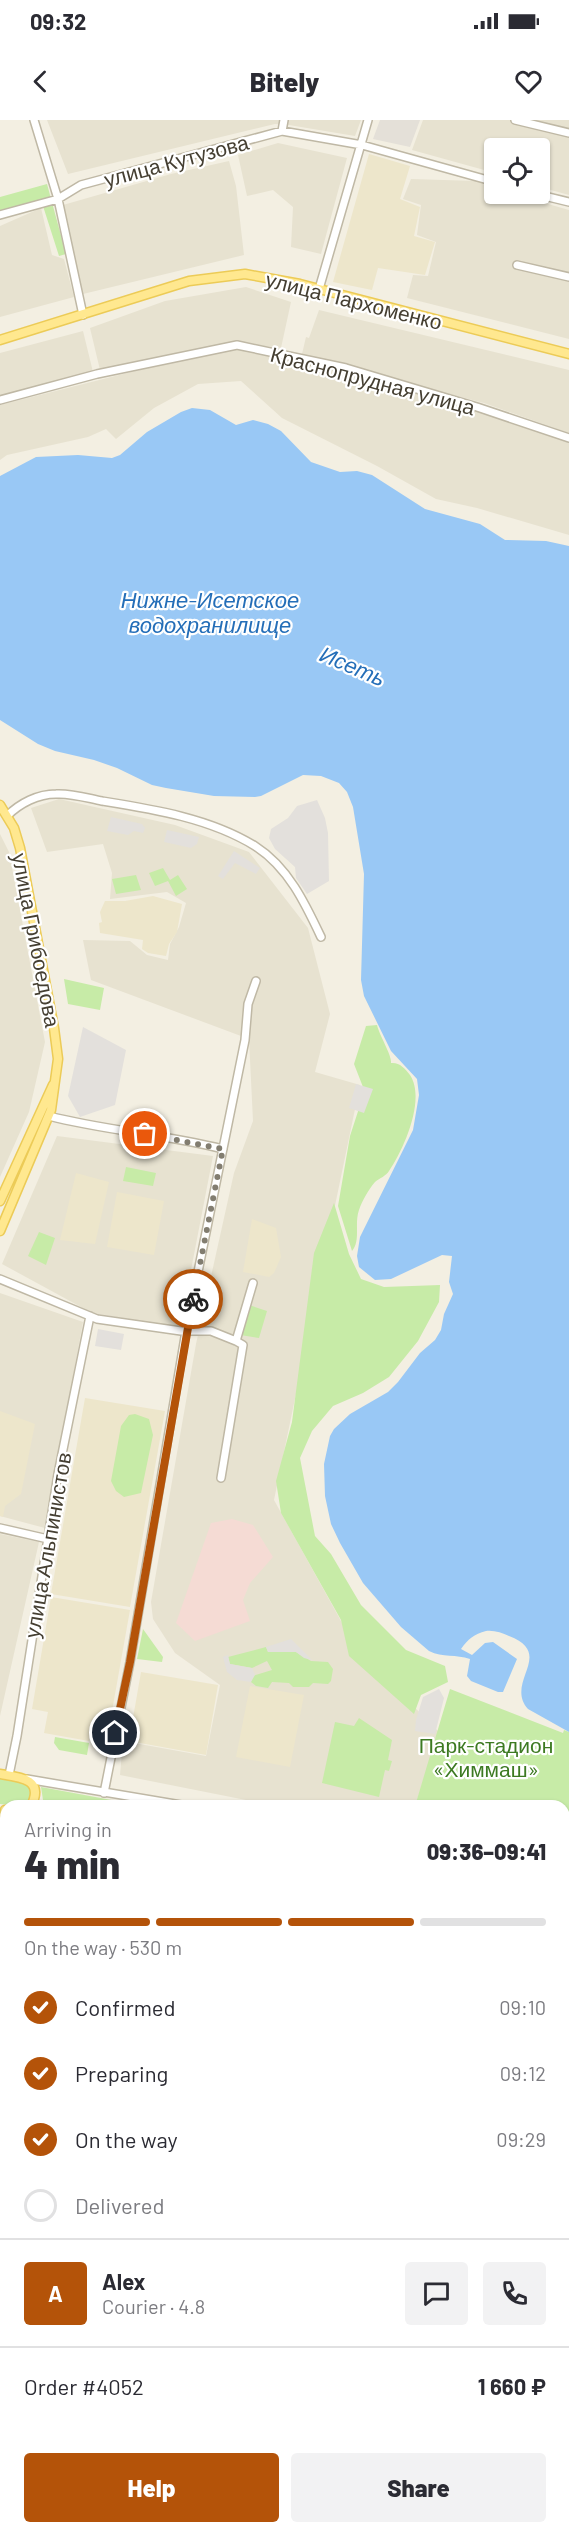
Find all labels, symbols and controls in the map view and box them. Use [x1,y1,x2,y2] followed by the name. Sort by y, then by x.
[30,8,86,34] text: 09:32
[24,65,57,98] icon: back
[250,65,319,97] text: Bitely
[512,65,545,98] icon: heart
[101,129,251,191] street label: улица Кутузова
[484,138,550,204] map controls
[484,138,550,204] button: locate
[263,266,445,334] street label: улица Пархоменко
[268,341,478,419] street label: Краснопрудная улица
[121,586,299,638] water label: Нижне-Исетское водохранилище
[316,640,390,690] water label: Исеть
[8,851,66,1030] street label: улица Грибоедова
[119,1108,170,1159] pin
[128,1117,161,1150] icon: bag
[163,1269,223,1329] courier
[177,1283,210,1316] icon: bike
[18,1450,76,1640] street label: улица Альпинистов
[89,1707,140,1758] pin
[98,1716,131,1749] icon: home
[419,1732,553,1781] park label: Парк-стадион «Химмаш»
[24,1817,112,1841] text: Arriving in
[427,1838,546,1864] text: 09:36–09:41
[24,1840,120,1887] text: 4 min
[24,1935,182,1959] text: On the way · 530 m
[24,1991,57,2024] icon: check
[75,1994,175,2020] text: Confirmed
[499,1995,546,2019] text: 09:10
[24,2057,57,2090] icon: check
[75,2060,168,2086] text: Preparing
[500,2061,546,2085] text: 09:12
[24,2123,57,2156] icon: check
[75,2126,178,2152] text: On the way
[496,2127,546,2151] text: 09:29
[75,2192,164,2218] text: Delivered
[405,2262,468,2325] button: chat
[483,2262,546,2325] button: phone
[102,2268,145,2294] text: Alex
[48,2280,63,2306] text: A
[102,2294,205,2318] text: Courier · 4.8
[24,2373,144,2399] text: Order #4052
[478,2373,546,2399] text: 1 660 ₽
[24,2453,279,2522] button: Help
[291,2453,546,2522] button: Share

